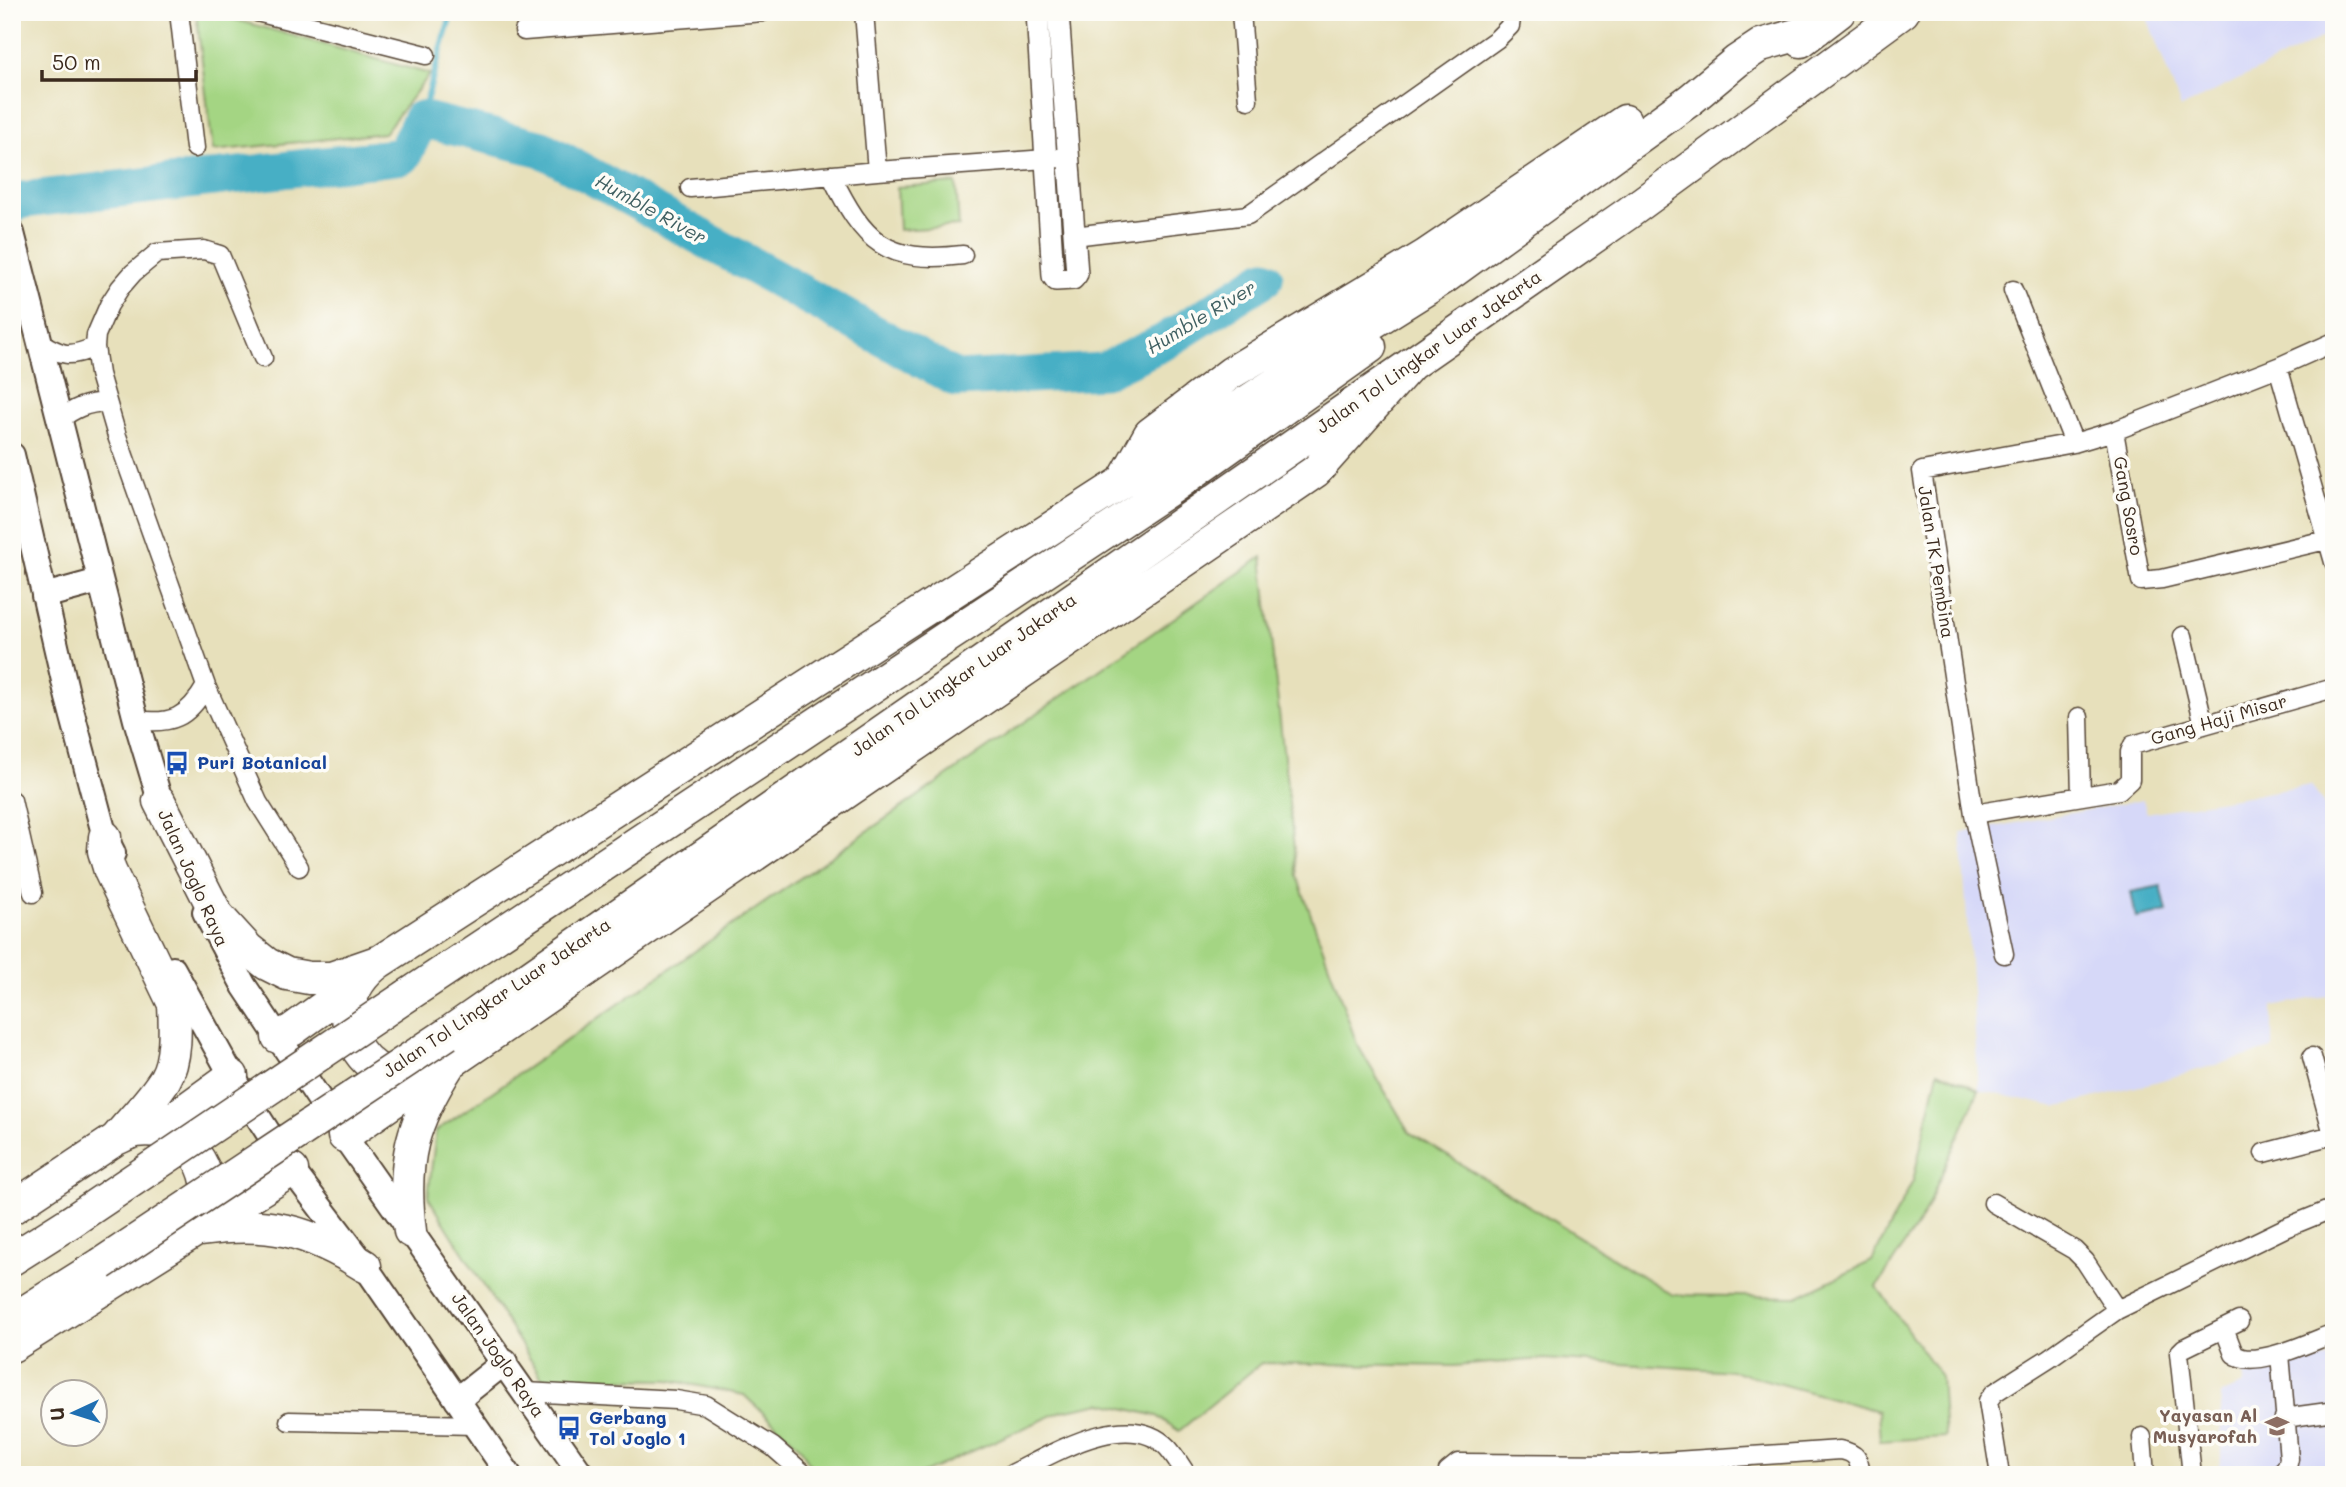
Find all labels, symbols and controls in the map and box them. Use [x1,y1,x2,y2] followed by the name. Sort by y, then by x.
[42,38,196,82] scale bar
[52,48,101,75] text: 50 m
[591,168,711,249] water label: Humble River
[1311,264,1546,438] street label: Jalan Tol Lingkar Luar Jakarta
[1142,274,1260,359] water label: Humble River
[2108,455,2150,557] street label: Gang Sosro
[1913,484,1961,640] street label: Jalan TK Pembina
[846,587,1081,761] street label: Jalan Tol Lingkar Luar Jakarta
[2148,688,2290,750] street label: Gang Haji Misar
[163,749,191,777] bus stop icon: Puri Botanical
[197,750,327,774] place label: Puri Botanical
[153,805,235,950] street label: Jalan Joglo Raya
[378,912,615,1083] street label: Jalan Tol Lingkar Luar Jakarta
[447,1287,551,1422] street label: Jalan Joglo Raya
[38,1378,108,1448] north arrow
[2153,1403,2257,1448] place label: Yayasan Al Musyarofah
[589,1405,686,1450] place label: Gerbang Tol Joglo 1
[44,1407,69,1422] text: U
[2263,1412,2291,1440] school or university icon: Yayasan Al Musyarofah
[555,1414,583,1442] bus stop icon: Gerbang Tol Joglo 1

